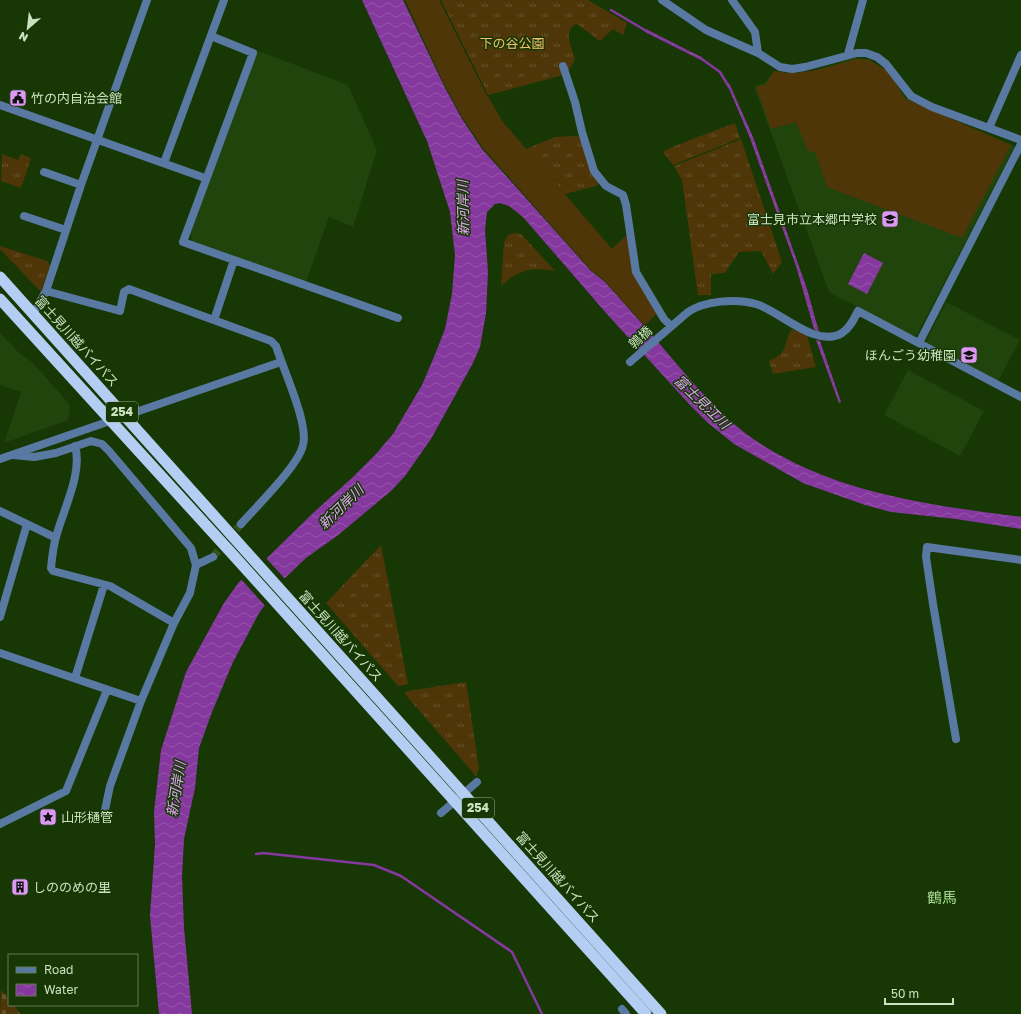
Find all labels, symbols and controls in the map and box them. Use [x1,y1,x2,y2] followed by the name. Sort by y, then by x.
[8,8,48,48] north arrow
[16,30,30,45] text: N
[479,35,545,51] park label: 下の谷公園
[8,88,28,108] public building icon: 竹の内自治会館
[31,90,122,106] place label: 竹の内自治会館
[453,178,471,236] water label: 新河岸川
[880,209,900,229] school or university icon: 富士見市立本郷中学校
[747,211,877,227] place label: 富士見市立本郷中学校
[32,292,122,390] street label: 富士見川越バイパス
[625,322,655,352] street label: 鶉橋
[959,345,979,365] school or university icon: ほんごう幼稚園
[865,347,956,363] place label: ほんごう幼稚園
[671,371,735,433] water label: 富士見江川
[106,402,138,422] road number: 254
[315,480,368,532] water label: 新河岸川
[296,587,386,685] street label: 富士見川越バイパス
[163,758,189,818] water label: 新河岸川
[462,798,494,818] road number: 254
[38,807,58,827] place icon: 山形樋管
[61,809,113,825] place label: 山形樋管
[513,828,603,926] street label: 富士見川越バイパス
[10,877,30,897] building icon: しののめの里
[33,879,111,895] place label: しののめの里
[927,888,957,906] district label: 鶴馬
[8,954,138,1006] legend
[44,962,73,977] text: Road
[885,980,953,1006] scale bar
[44,982,78,997] text: Water
[891,986,919,1001] text: 50 m

